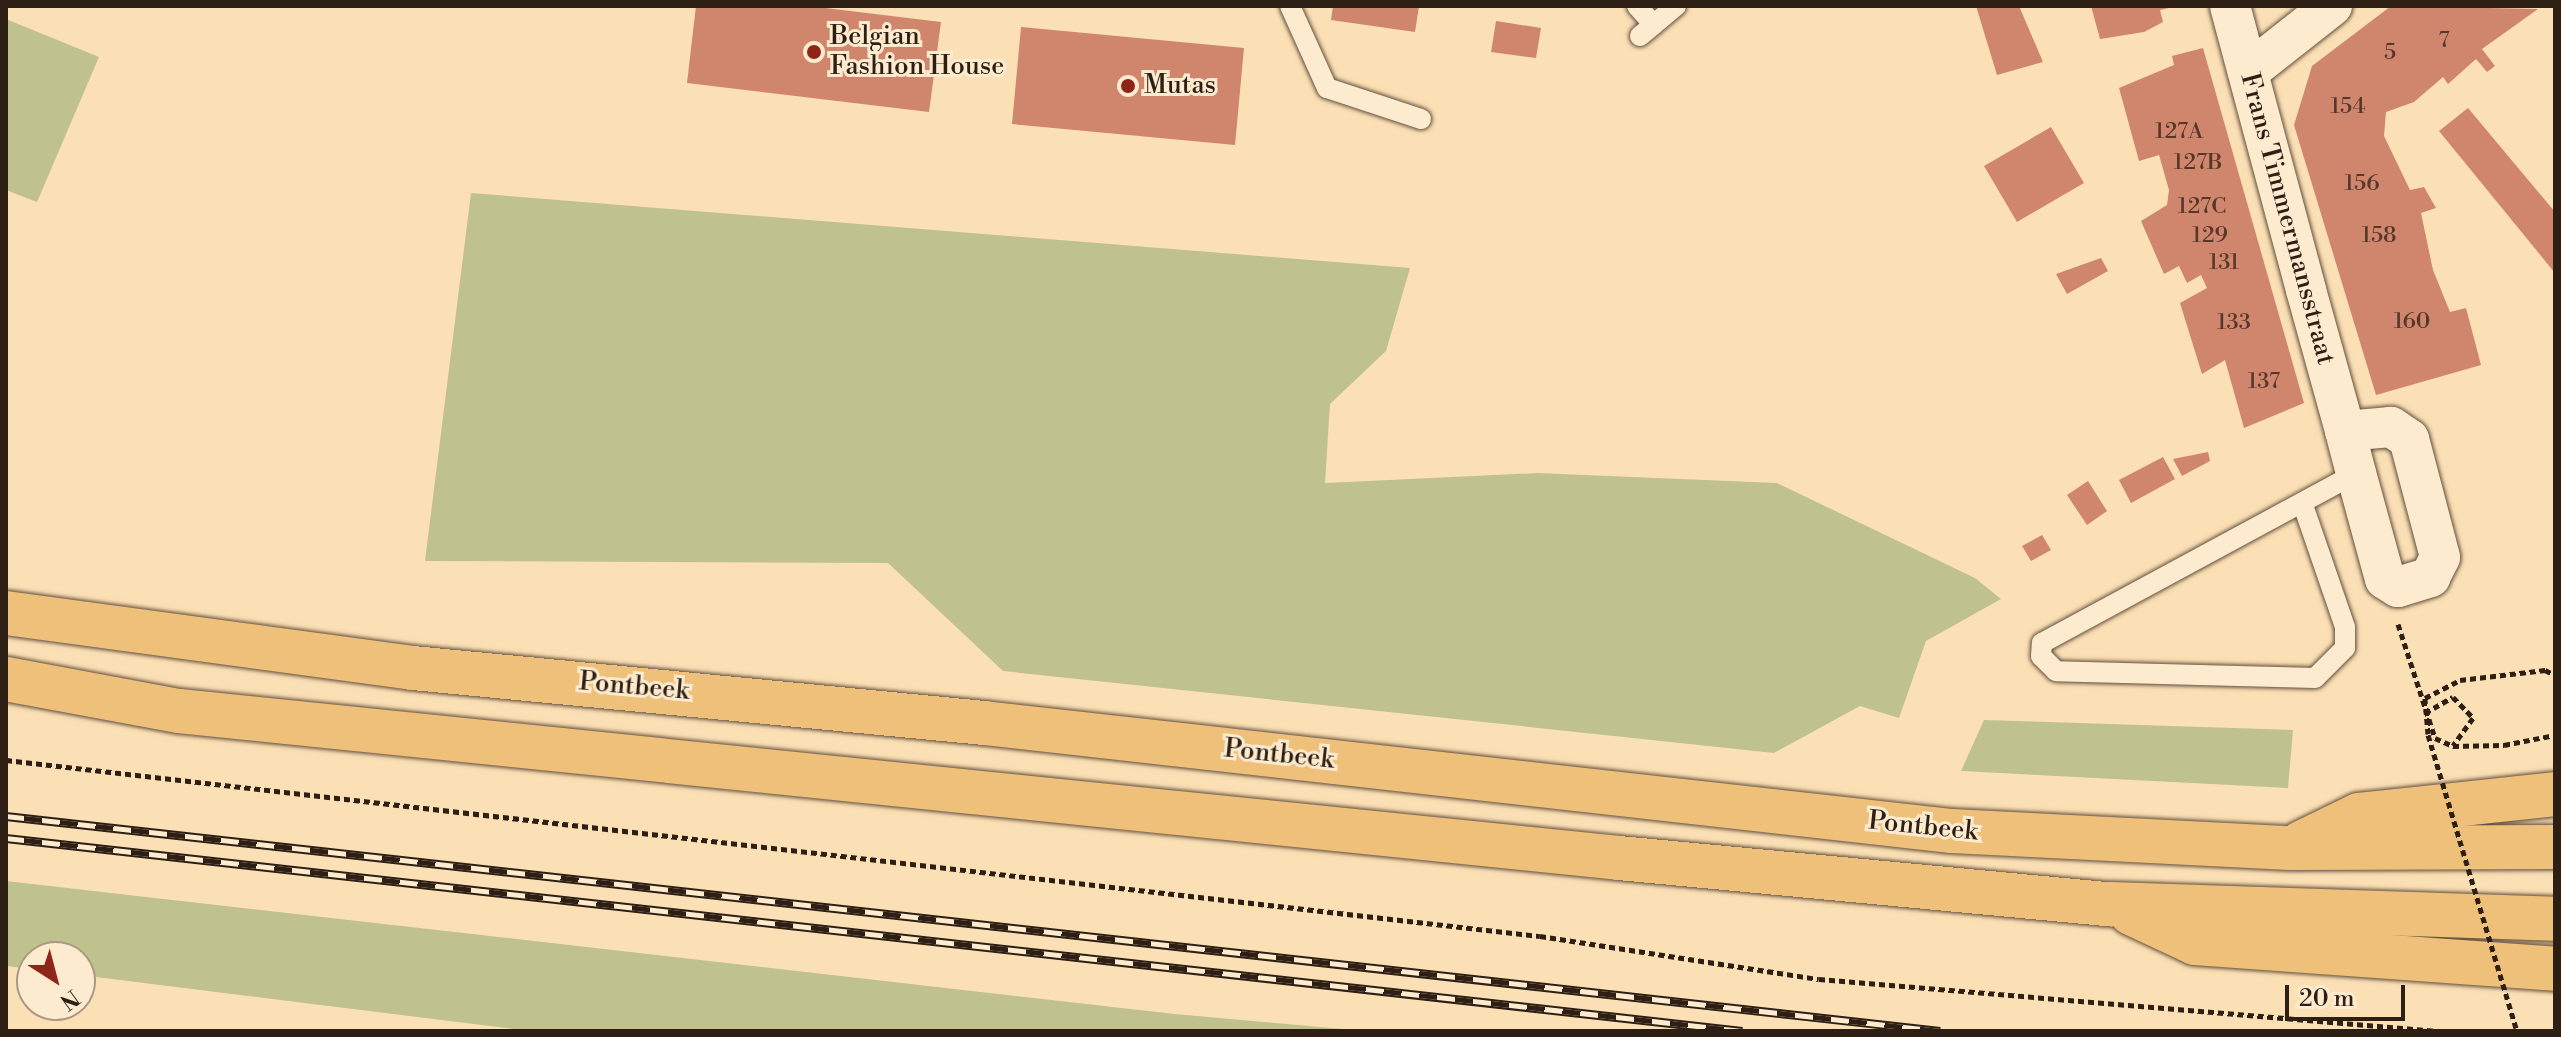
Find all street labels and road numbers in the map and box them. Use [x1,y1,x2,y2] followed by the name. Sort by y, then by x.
[2233,70,2341,368] street label: Frans Timmermansstraat
[578,667,690,707] street label: Pontbeek
[1223,734,1335,776] street label: Pontbeek
[1867,806,1979,848] street label: Pontbeek

